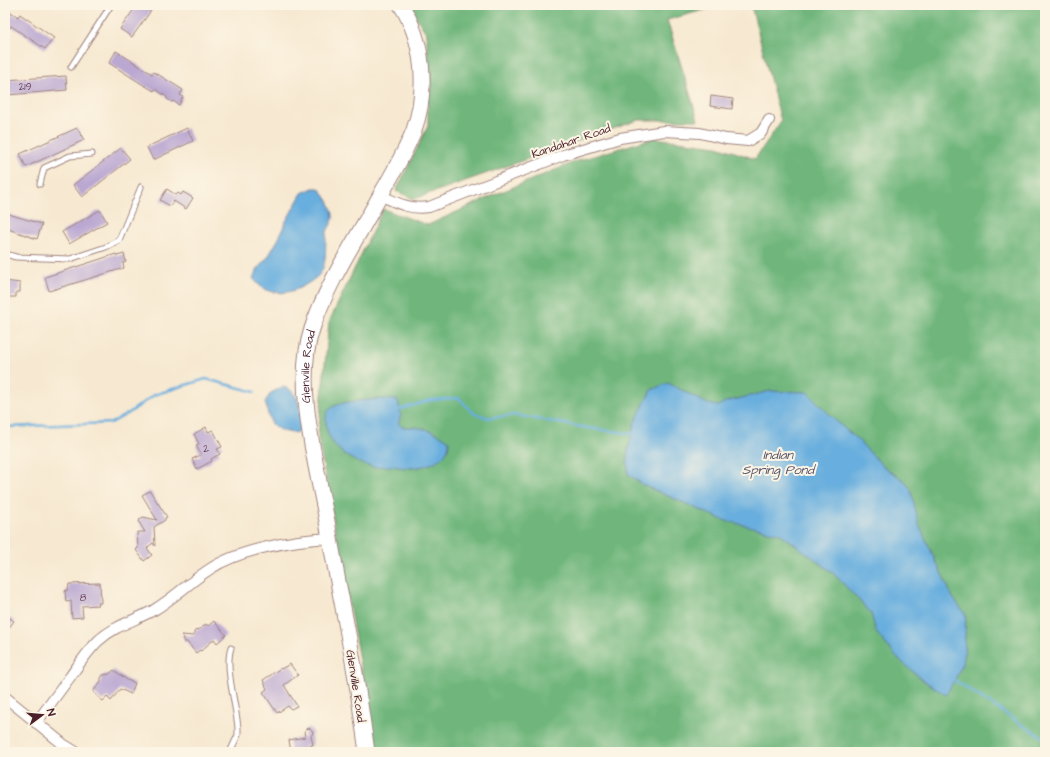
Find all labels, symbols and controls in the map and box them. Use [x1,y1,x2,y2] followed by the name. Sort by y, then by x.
[19,80,32,94] house number: 219
[529,120,613,163] street label: Kandahar Road
[297,328,320,404] street label: Glenville Road
[203,442,209,456] house number: 2
[742,446,816,480] water label: Indian Spring Pond
[80,591,87,605] house number: 8
[341,649,370,724] street label: Glenville Road
[22,695,62,735] north arrow
[43,707,59,718] text: N

